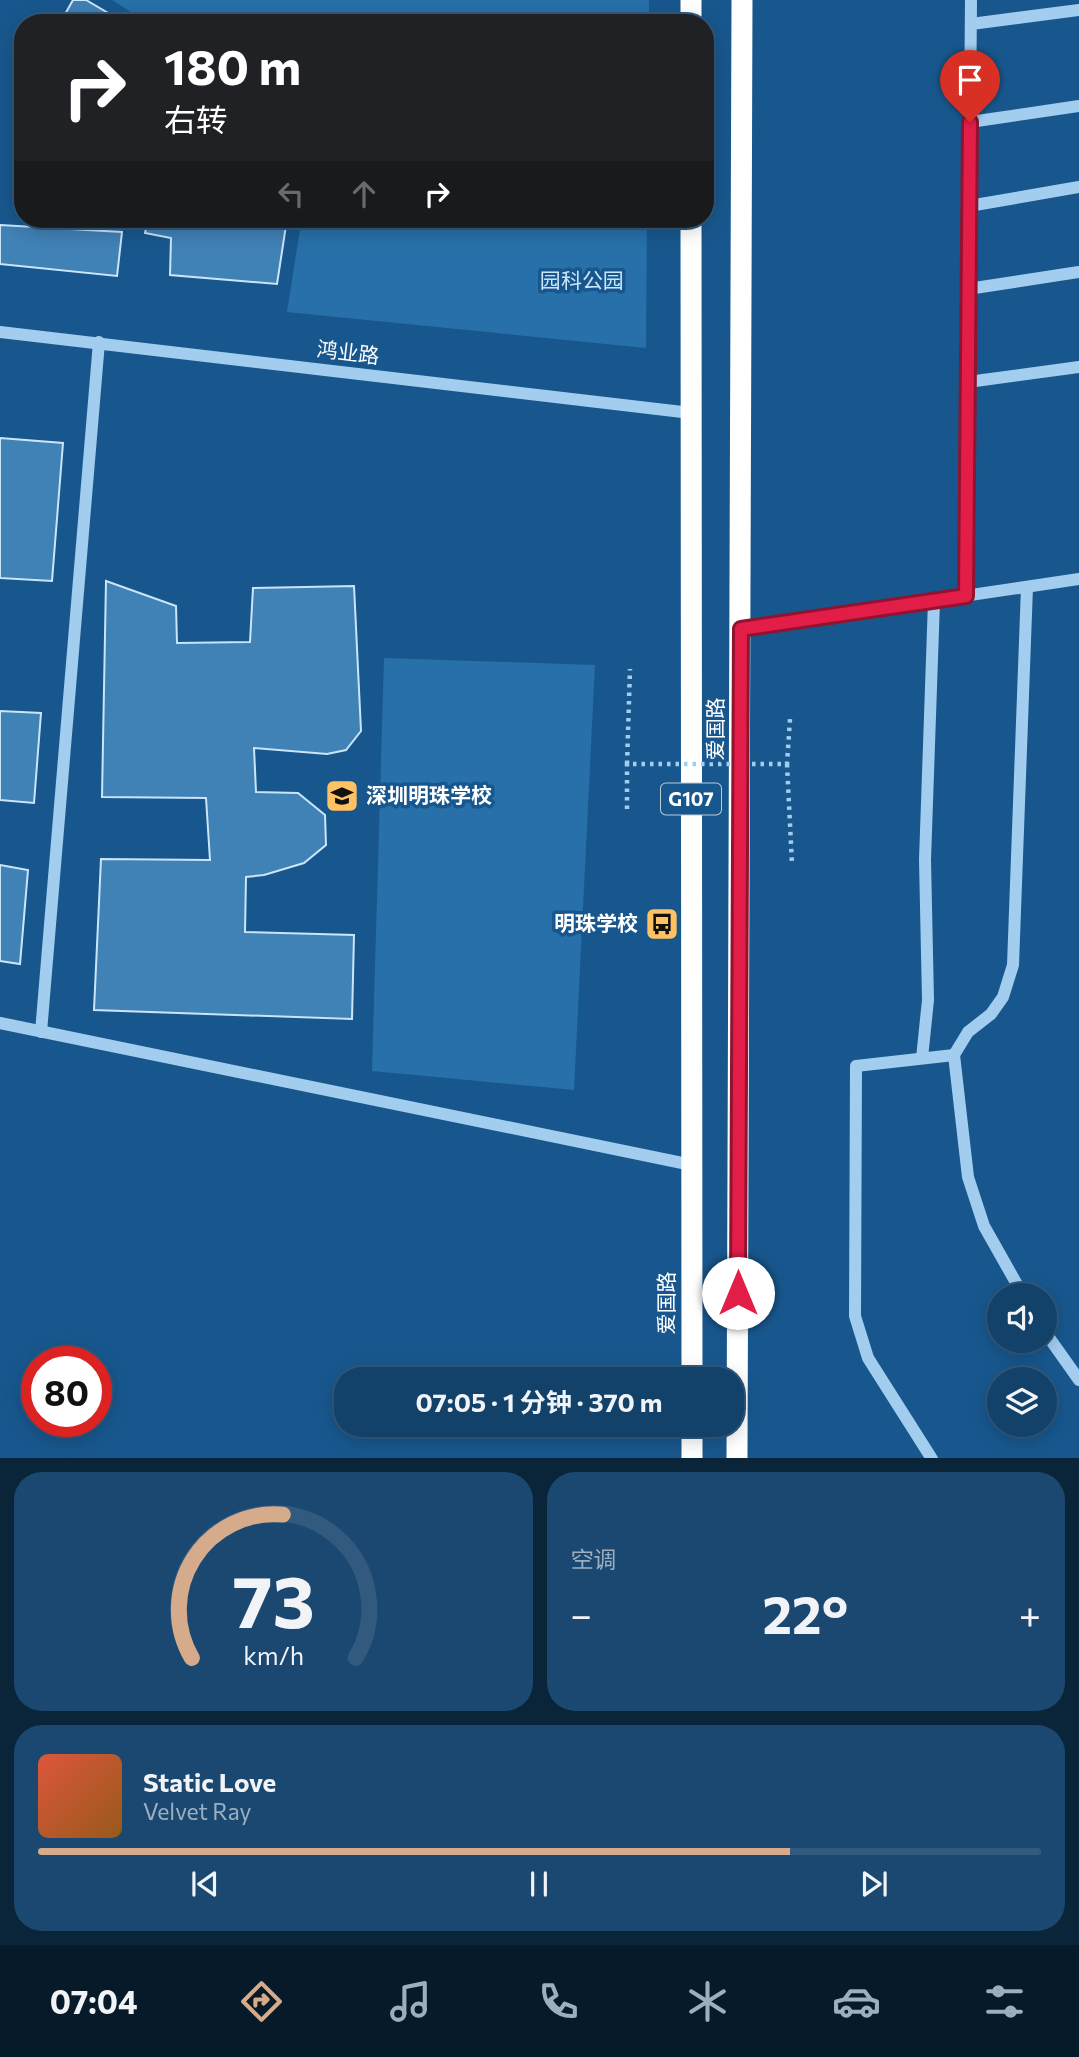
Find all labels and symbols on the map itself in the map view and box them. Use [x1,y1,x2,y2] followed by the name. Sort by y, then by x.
[940,50,1000,122] pin
[540,267,624,292] park label: 园科公园
[315,335,381,368] street label: 鸿业路
[702,698,727,761] street label: 爱国路
[323,777,361,815] school or university icon: 深圳明珠学校
[366,782,492,807] place label: 深圳明珠学校
[661,784,721,814] road number: G107
[643,905,681,943] bus stop icon: 明珠学校
[554,910,638,935] place label: 明珠学校
[701,1256,775,1330] position arrow
[653,1272,678,1335] street label: 爱国路
[21,1346,112,1437] speed limit sign: 80

